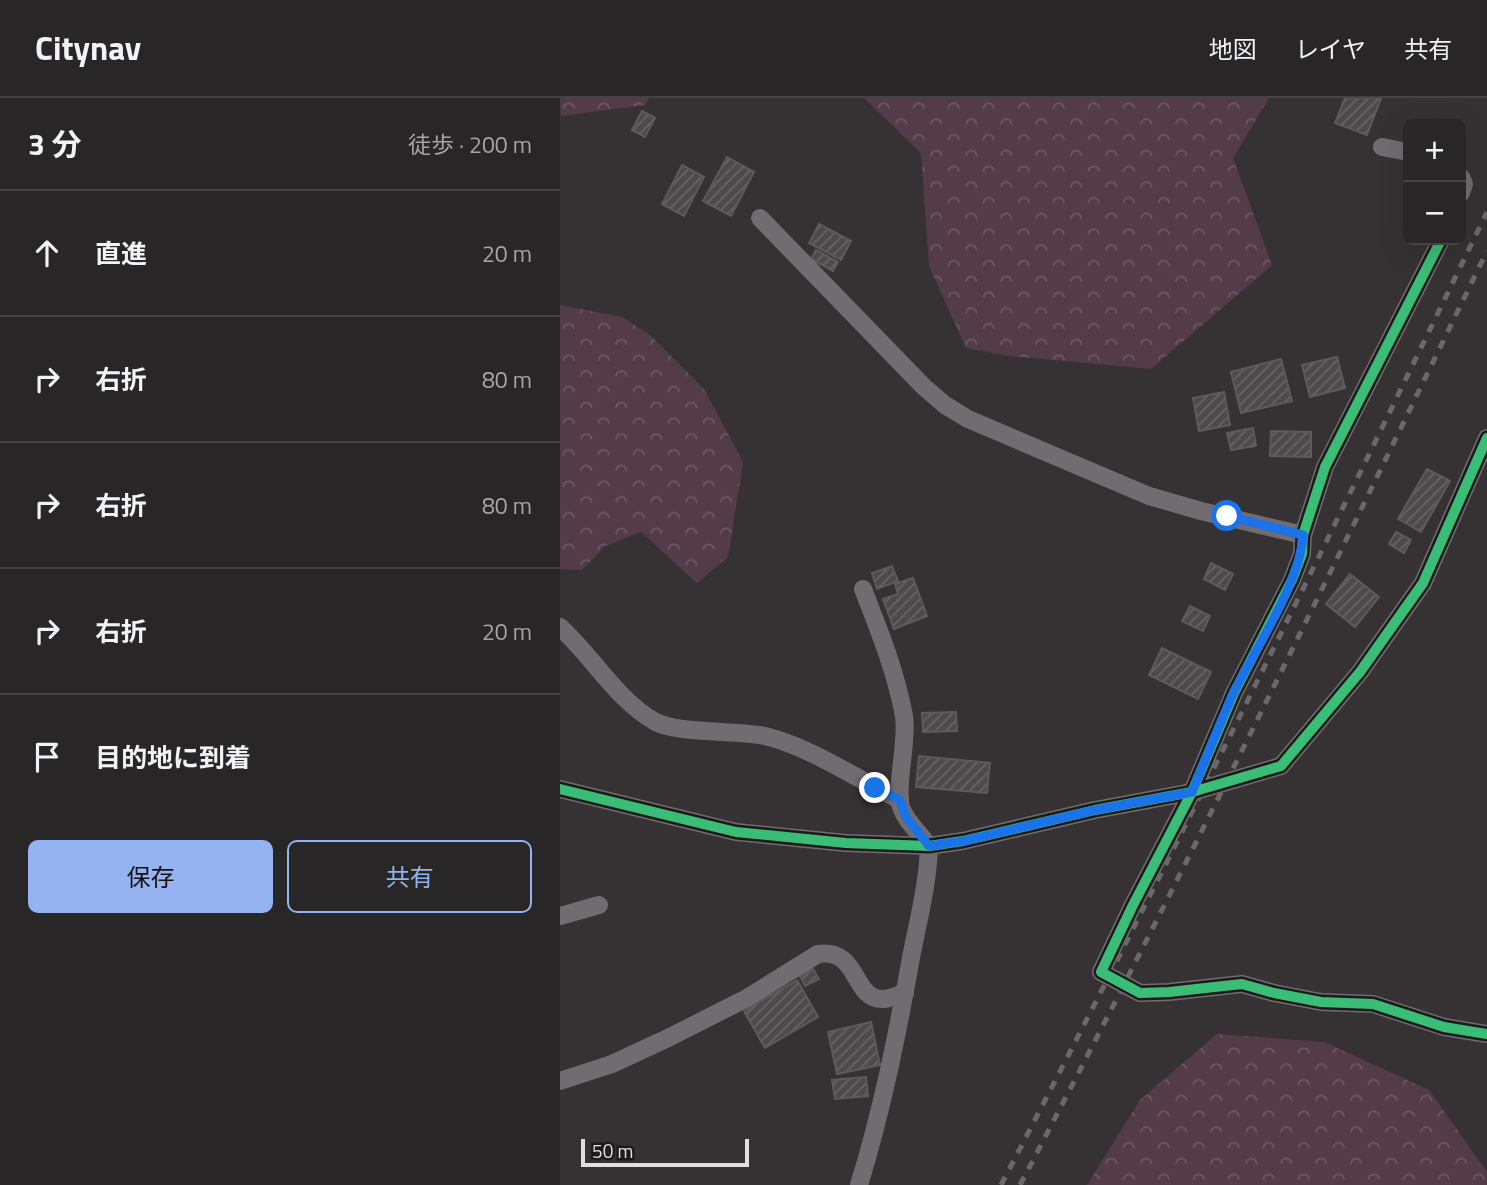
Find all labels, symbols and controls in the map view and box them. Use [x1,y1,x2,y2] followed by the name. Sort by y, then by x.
[35,23,141,73] text: Citynav
[1209,31,1257,67] text: 地図
[1295,31,1366,67] text: レイヤ
[1404,31,1452,67] text: 共有
[1403,119,1466,245] map controls
[1403,119,1466,182] button: +
[28,121,81,167] text: 3 分
[408,127,532,162] text: 徒歩 · 200 m
[1403,182,1466,245] button: −
[28,234,66,272] icon: ahead
[95,234,147,273] text: 直進
[482,236,532,271] text: 20 m
[28,360,66,398] icon: right
[95,360,147,399] text: 右折
[482,362,532,397] text: 80 m
[28,486,66,524] icon: right
[95,486,147,525] text: 右折
[482,488,532,523] text: 80 m
[1211,500,1242,531] route start
[28,612,66,650] icon: right
[95,612,147,651] text: 右折
[482,614,532,649] text: 20 m
[28,738,66,776] icon: arrive
[95,738,251,777] text: 目的地に到着
[859,772,890,803] route end
[28,840,273,913] button: 保存
[287,840,532,913] button: 共有
[581,1136,749,1168] scale bar
[592,1136,633,1165] text: 50 m

